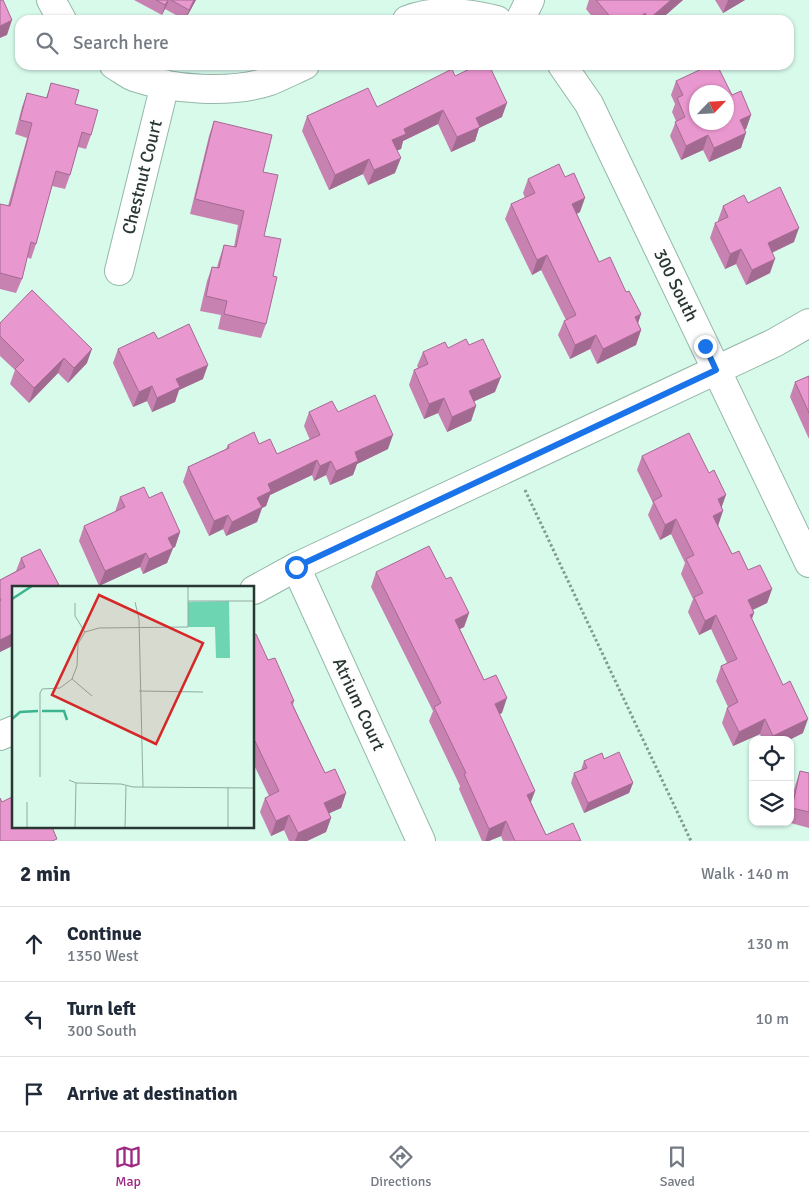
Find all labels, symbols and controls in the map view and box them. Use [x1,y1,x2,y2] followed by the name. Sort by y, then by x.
[15,15,794,70] search box
[33,29,61,57] icon: search
[73,31,169,55] text: Search here
[689,85,734,130] north arrow
[117,118,167,236] street label: Chestnut Court
[649,245,703,325] street label: 300 South
[694,335,717,358] route end
[285,556,308,579] route start
[12,586,255,828] inset map
[328,654,390,754] street label: Atrium Court
[749,736,794,826] map controls
[749,736,794,781] button: locate
[749,781,794,826] button: layers
[20,861,71,887] text: 2 min
[701,864,789,884] text: Walk · 140 m
[67,922,142,946] text: Continue
[20,930,48,958] icon: ahead
[747,934,789,954] text: 130 m
[67,946,139,966] text: 1350 West
[67,997,136,1021] text: Turn left
[20,1005,48,1033] icon: left
[755,1009,789,1029] text: 10 m
[67,1021,137,1041] text: 300 South
[20,1080,48,1108] icon: arrive
[67,1082,238,1106] text: Arrive at destination
[114,1143,142,1190] tab: Map
[370,1143,431,1190] tab: Directions
[660,1143,695,1190] tab: Saved

